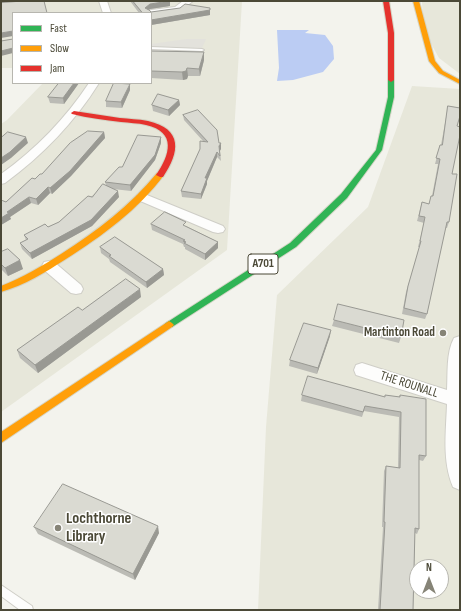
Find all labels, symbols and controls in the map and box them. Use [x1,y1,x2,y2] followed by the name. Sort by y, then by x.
[12,12,152,84] legend
[50,21,67,36] text: Fast
[50,41,69,56] text: Slow
[50,61,65,76] text: Jam
[248,254,278,274] road number: A701
[364,325,435,341] place label: Martinton Road
[438,328,448,338] marker: Martinton Road
[378,368,440,402] street label: THE ROUNALL
[66,509,131,547] place label: Lochthorne Library
[53,523,63,533] marker: Lochthorne Library
[409,559,449,599] north arrow
[426,561,432,574] text: N

